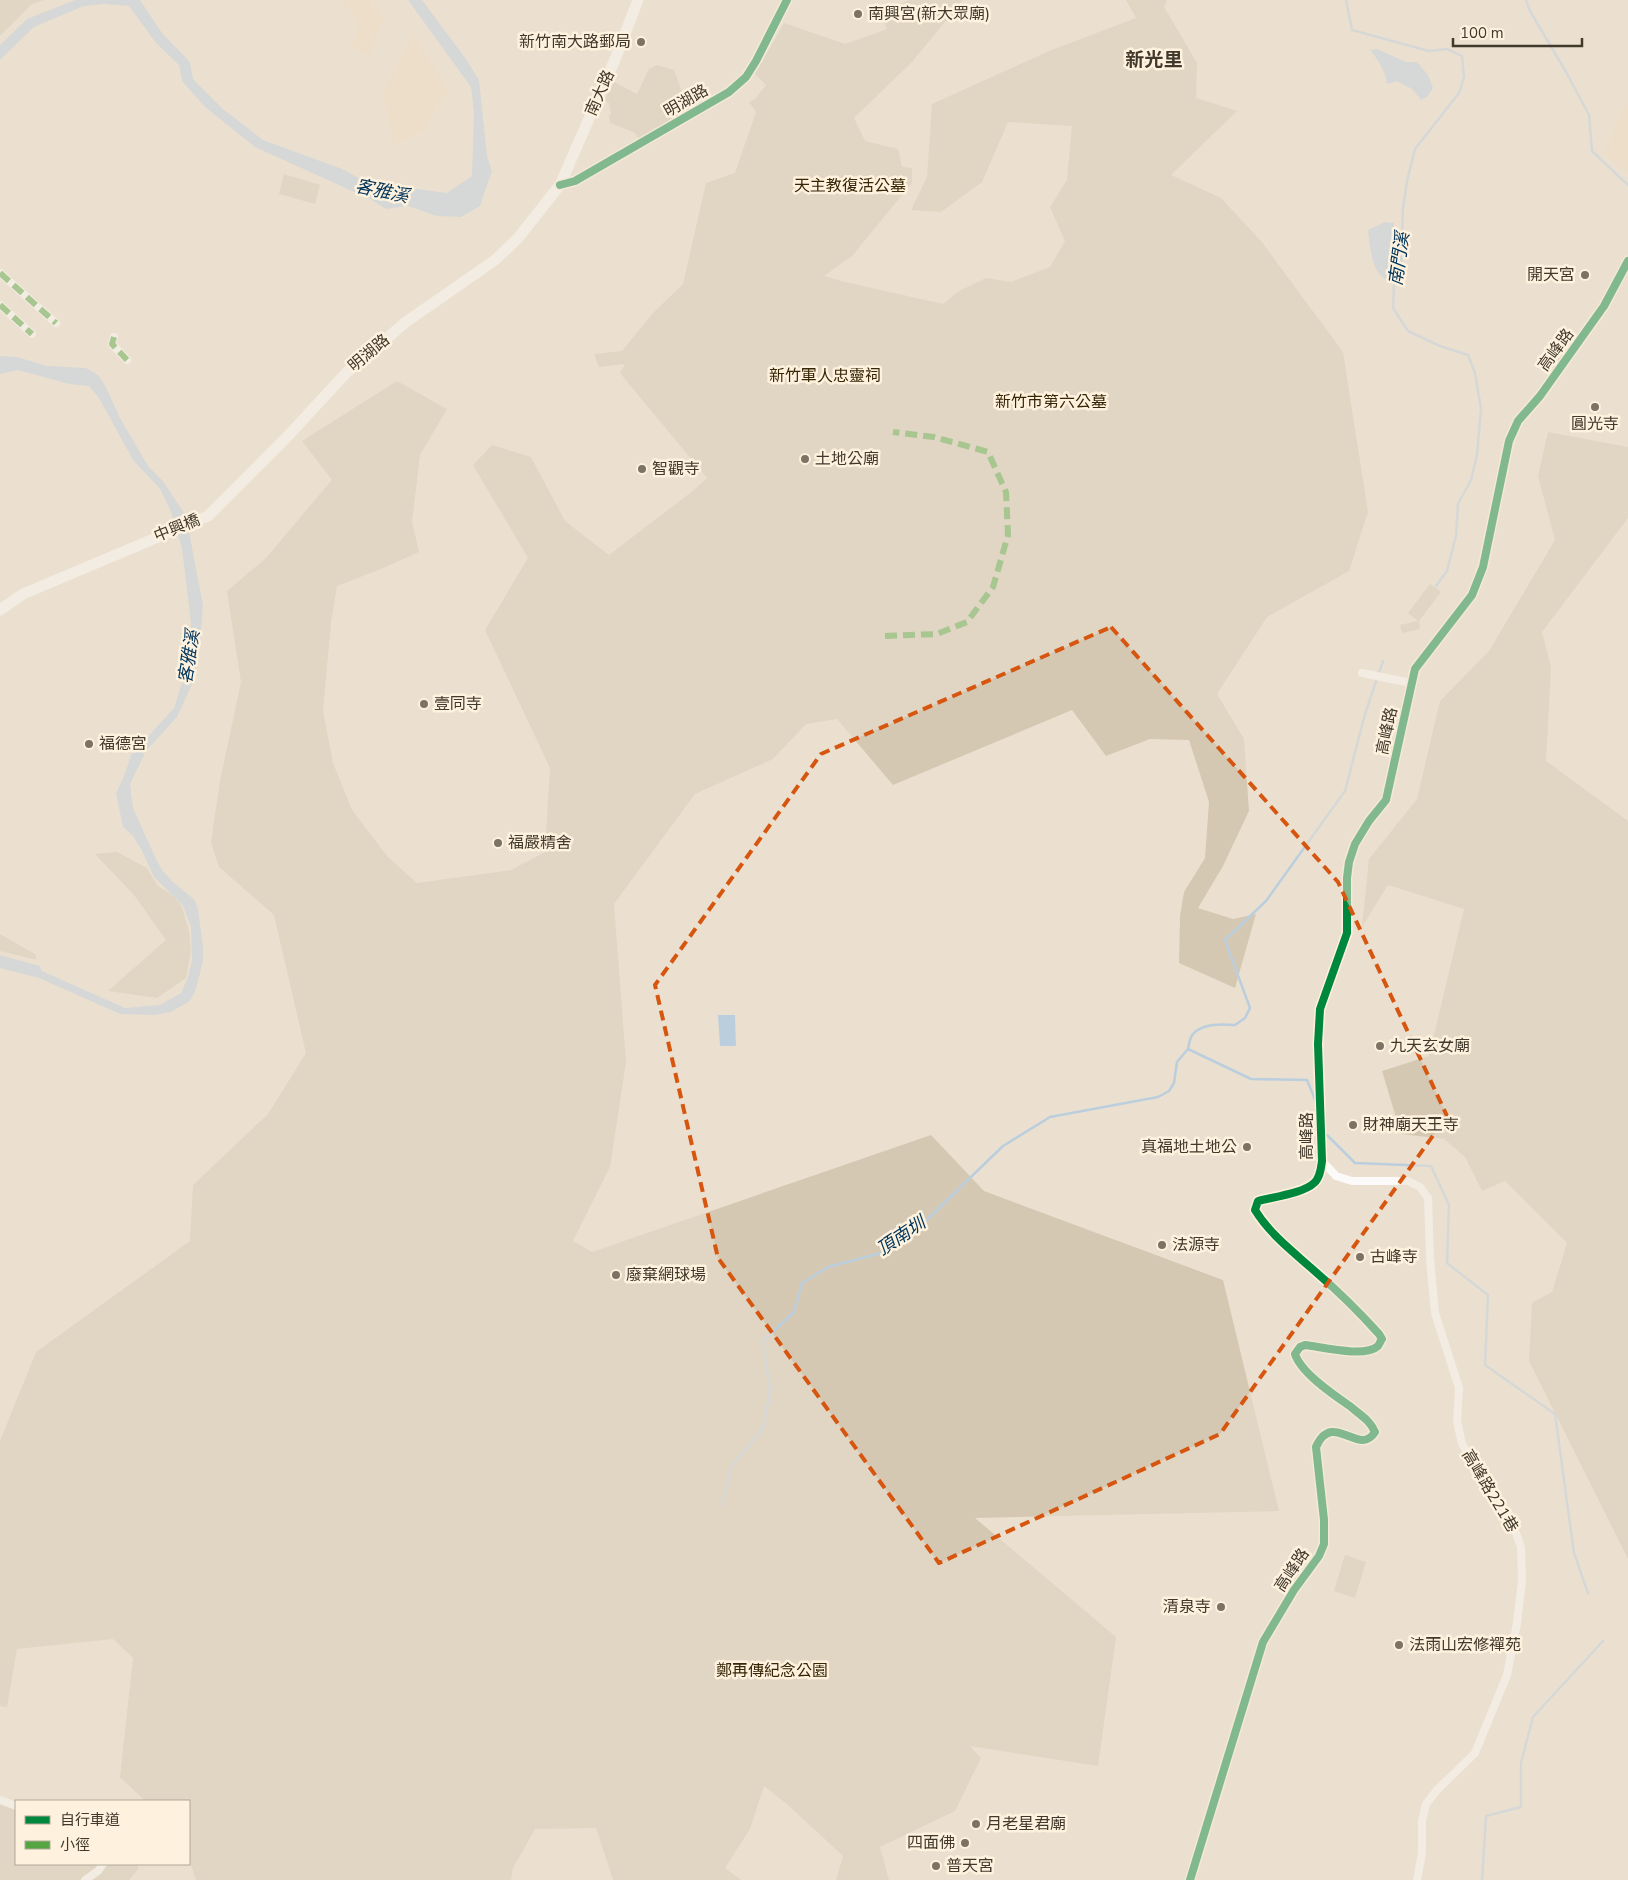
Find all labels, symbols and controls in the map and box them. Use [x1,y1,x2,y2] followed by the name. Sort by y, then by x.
[868,3,990,25] place label: 南興宮(新大眾廟)
[852,8,864,20] marker: 南興宮(新大眾廟)
[1453,15,1582,47] scale bar
[1460,23,1504,43] text: 100 m
[519,31,631,53] place label: 新竹南大路郵局
[635,36,647,48] marker: 新竹南大路郵局
[1125,47,1183,73] district label: 新光里
[580,67,620,119] street label: 南大路
[660,79,712,123] street label: 明湖路
[353,174,414,209] water label: 客雅溪
[794,175,906,197] park label: 天主教復活公墓
[1383,228,1415,287] water label: 南門溪
[1527,264,1575,286] place label: 開天宮
[1579,269,1591,281] marker: 開天宮
[1533,324,1579,376] street label: 高峰路
[344,329,394,377] street label: 明湖路
[769,365,881,387] park label: 新竹軍人忠靈祠
[995,391,1107,413] park label: 新竹市第六公墓
[1589,401,1601,413] marker: 圓光寺
[1571,413,1619,435] place label: 圓光寺
[815,448,879,470] place label: 土地公廟
[799,453,811,465] marker: 土地公廟
[652,458,700,480] place label: 智觀寺
[636,463,648,475] marker: 智觀寺
[151,509,203,547] street label: 中興橋
[173,625,206,686] water label: 客雅溪
[434,693,482,715] place label: 壹同寺
[418,698,430,710] marker: 壹同寺
[1371,705,1403,757] street label: 高峰路
[99,733,147,755] place label: 福德宮
[83,738,95,750] marker: 福德宮
[508,832,572,854] place label: 福嚴精舍
[492,837,504,849] marker: 福嚴精舍
[1390,1035,1470,1057] place label: 九天玄女廟
[1374,1040,1386,1052] marker: 九天玄女廟
[1296,1112,1318,1160] street label: 高峰路
[1363,1114,1459,1136] place label: 財神廟天王寺
[1347,1119,1359,1131] marker: 財神廟天王寺
[1141,1136,1237,1158] place label: 真福地土地公
[1241,1141,1253,1153] marker: 真福地土地公
[872,1209,933,1261] water label: 頂南圳
[1172,1234,1220,1256] place label: 法源寺
[1156,1239,1168,1251] marker: 法源寺
[1370,1246,1418,1268] place label: 古峰寺
[1354,1251,1366,1263] marker: 古峰寺
[626,1264,706,1286] place label: 廢棄網球場
[610,1269,622,1281] marker: 廢棄網球場
[1457,1446,1523,1536] street label: 高峰路221巷
[1269,1544,1315,1596] street label: 高峰路
[1163,1596,1211,1618] place label: 清泉寺
[1215,1601,1227,1613] marker: 清泉寺
[1409,1634,1521,1656] place label: 法雨山宏修禪苑
[1393,1639,1405,1651] marker: 法雨山宏修禪苑
[716,1660,828,1682] park label: 鄭再傳紀念公園
[15,1800,190,1865] legend
[60,1810,120,1830] text: 自行車道
[986,1813,1066,1835] place label: 月老星君廟
[970,1818,982,1830] marker: 月老星君廟
[907,1832,955,1854] place label: 四面佛
[60,1835,90,1855] text: 小徑
[959,1837,971,1849] marker: 四面佛
[946,1855,994,1877] place label: 普天宮
[930,1860,942,1872] marker: 普天宮

